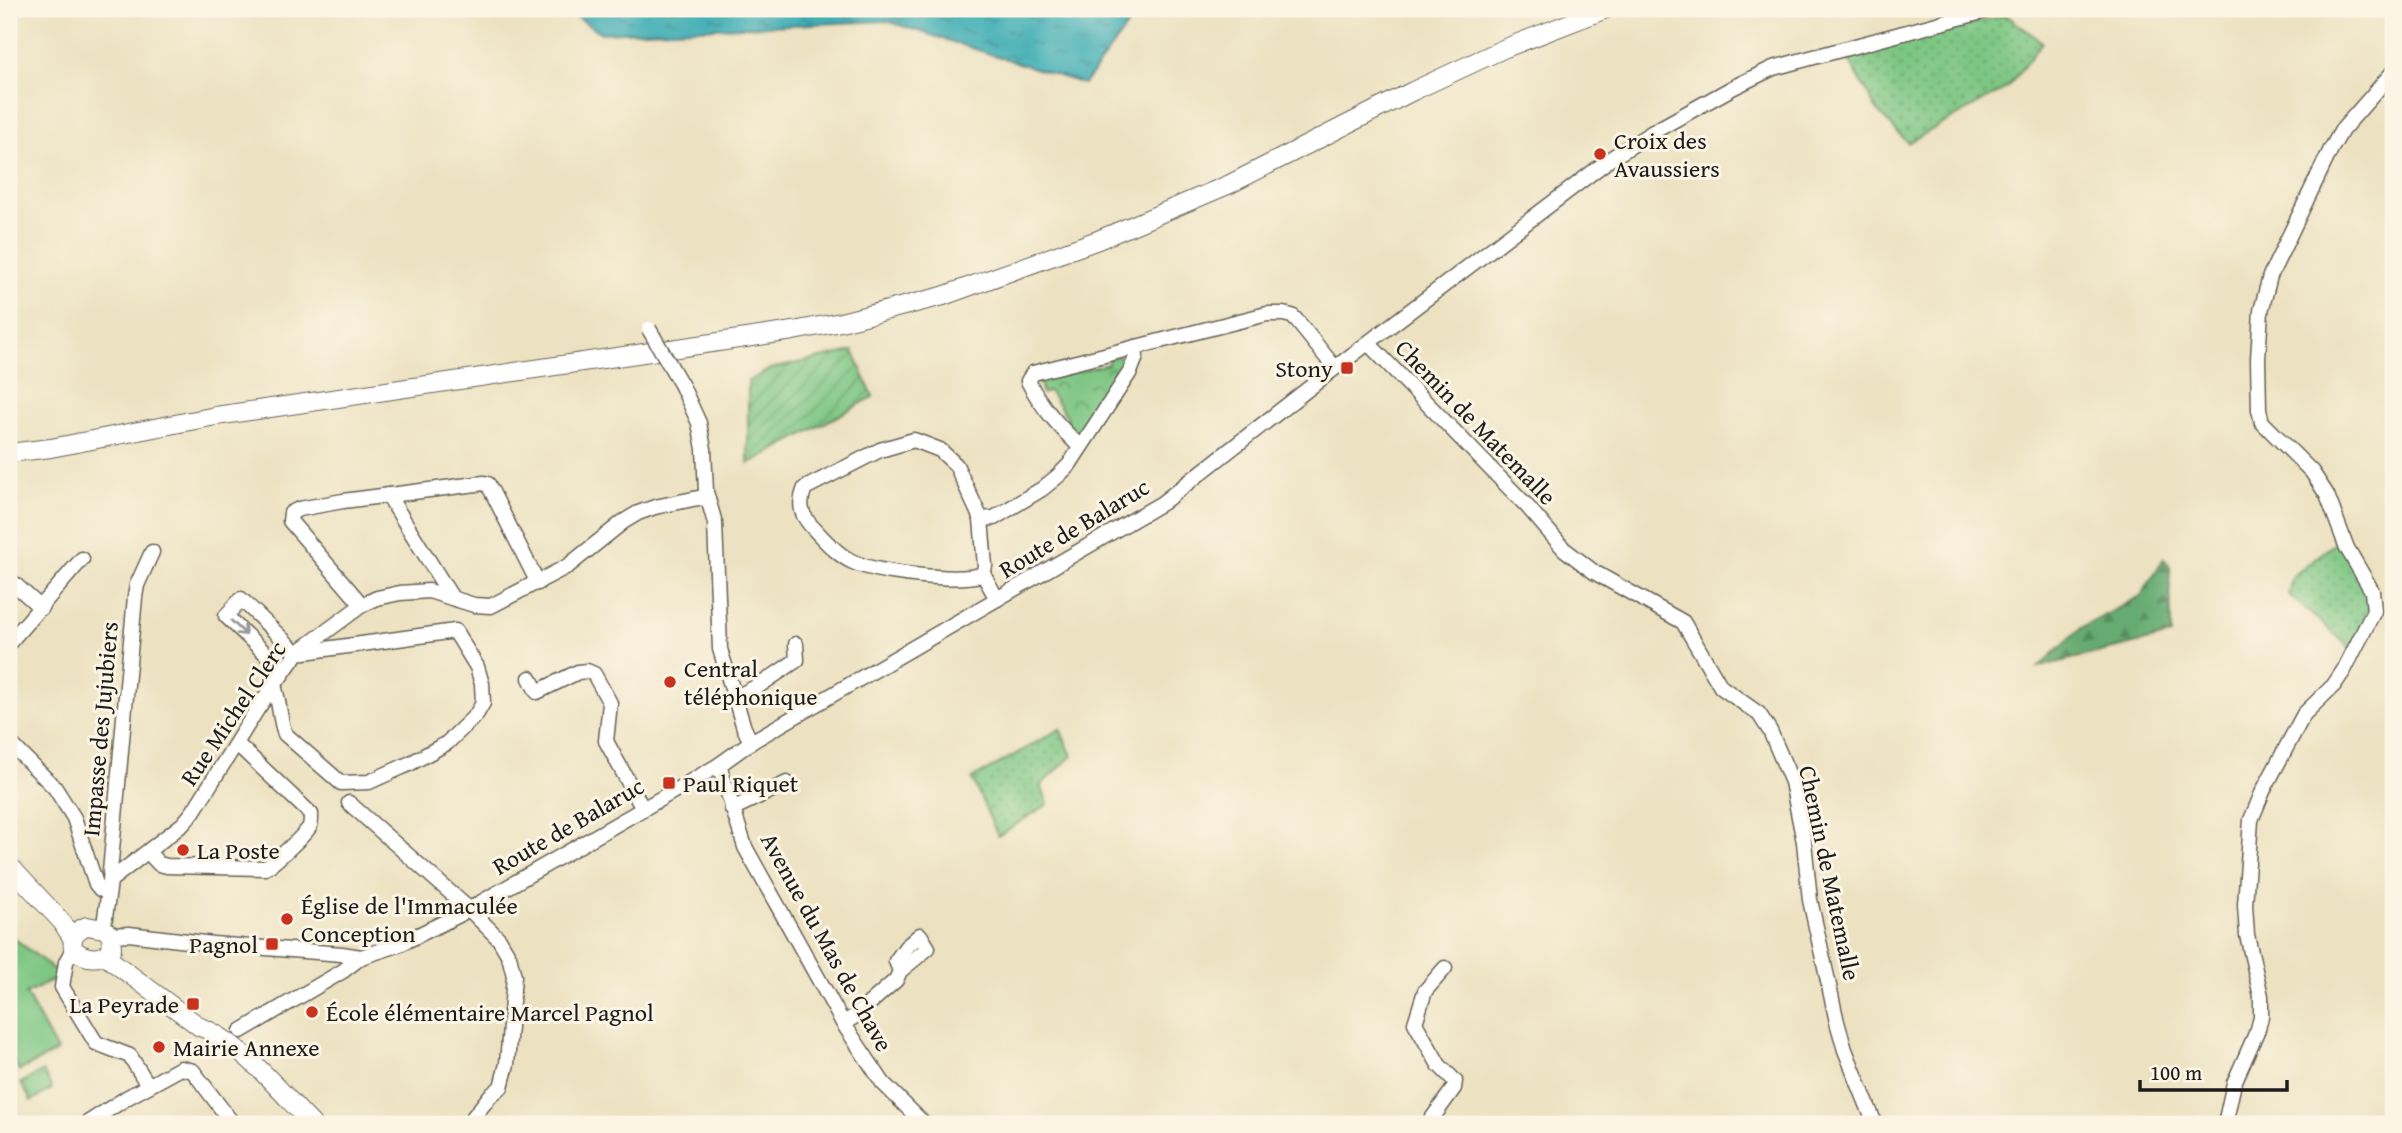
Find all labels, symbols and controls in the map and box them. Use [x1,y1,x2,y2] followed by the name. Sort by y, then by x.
[1614,123,1720,186] place label: Croix des Avaussiers
[1592,146,1608,162] marker: Croix des Avaussiers
[1387,331,1565,513] street label: Chemin de Matemalle
[1275,351,1333,386] place label: Stony
[1339,360,1355,376] marker: Stony
[992,469,1156,587] street label: Route de Balaruc
[230,619,247,636] one-way arrow
[73,620,127,838] street label: Impasse des Jujubiers
[172,633,295,792] street label: Rue Michel Clerc
[684,651,818,714] place label: Central téléphonique
[662,674,678,690] marker: Central téléphonique
[1790,762,1870,984] street label: Chemin de Matemalle
[683,766,799,801] place label: Paul Riquet
[486,768,651,884] street label: Route de Balaruc
[661,775,677,791] marker: Paul Riquet
[752,826,902,1058] street label: Avenue du Mas de Chave
[197,833,280,868] place label: La Poste
[175,842,191,858] marker: La Poste
[301,888,518,951] place label: Église de l'Immaculée Conception
[279,911,295,927] marker: Église de l'Immaculée Conception
[189,927,258,962] place label: Pagnol
[264,936,280,952] marker: Pagnol
[69,987,179,1022] place label: La Peyrade
[326,995,654,1030] place label: École élémentaire Marcel Pagnol
[185,996,201,1012] marker: La Peyrade
[304,1004,320,1020] marker: École élémentaire Marcel Pagnol
[173,1030,319,1065] place label: Mairie Annexe
[151,1039,167,1055] marker: Mairie Annexe
[2140,1049,2286,1093] scale bar
[2150,1057,2202,1088] text: 100 m

